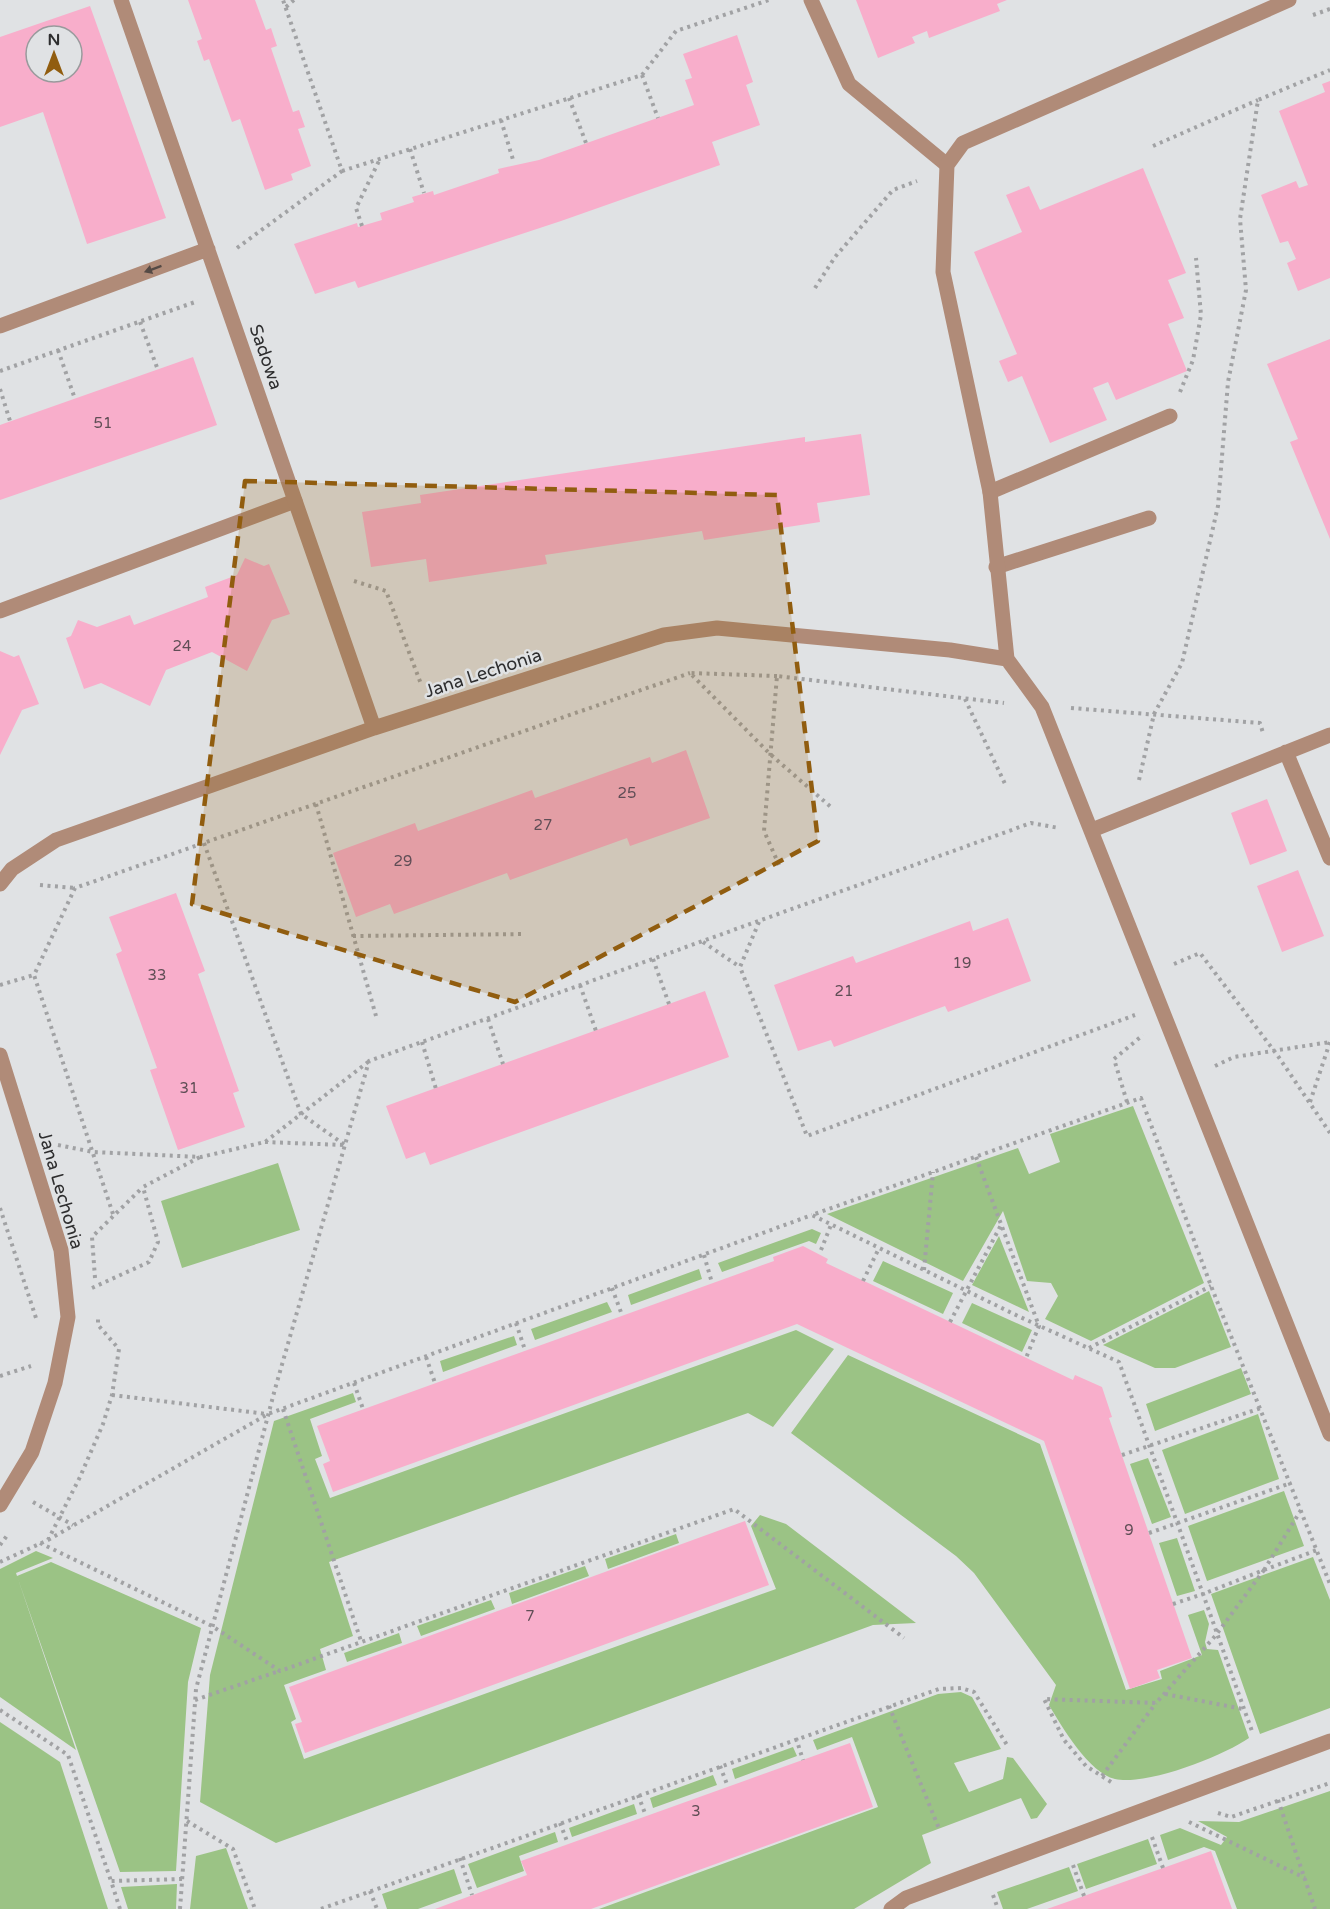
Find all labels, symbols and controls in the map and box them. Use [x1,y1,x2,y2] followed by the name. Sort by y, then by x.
[24,24,84,84] north arrow
[48,30,60,50] text: N
[144,265,162,275] one-way arrow
[245,321,287,393] street label: Sadowa
[94,414,112,432] house number: 51
[173,637,191,655] house number: 24
[422,644,544,702] street label: Jana Lechonia
[618,784,636,802] house number: 25
[534,816,552,834] house number: 27
[394,852,412,870] house number: 29
[953,954,971,972] house number: 19
[148,966,166,984] house number: 33
[835,982,853,1000] house number: 21
[180,1079,198,1097] house number: 31
[34,1128,88,1252] street label: Jana Lechonia
[1124,1521,1134,1539] house number: 9
[525,1607,535,1625] house number: 7
[691,1802,701,1820] house number: 3

